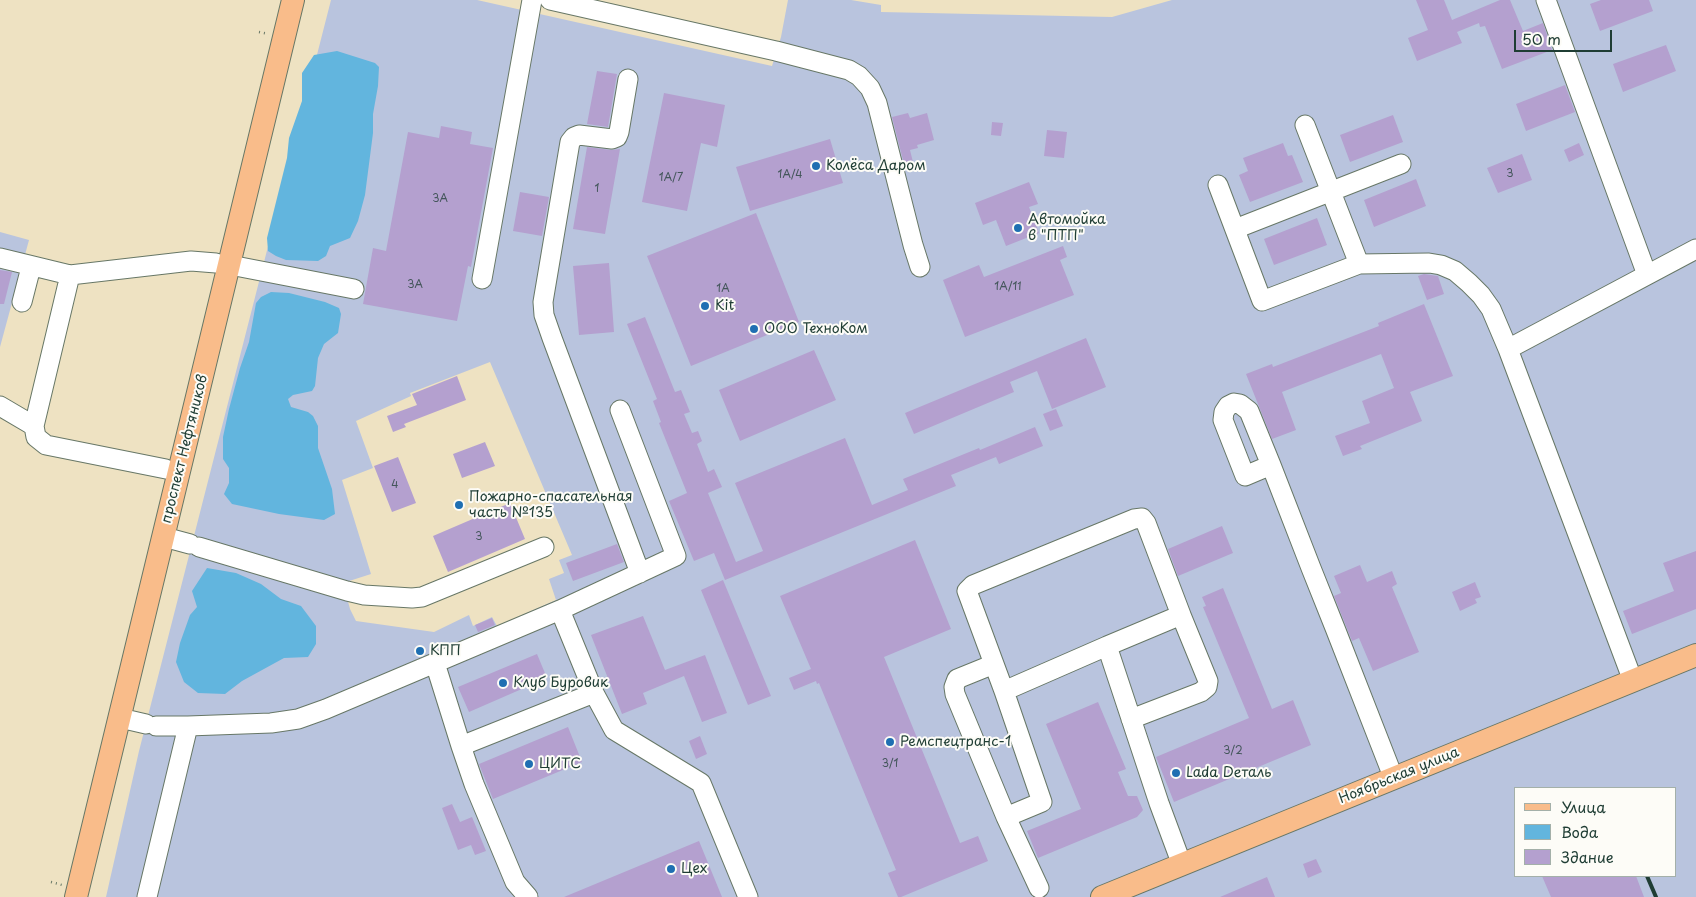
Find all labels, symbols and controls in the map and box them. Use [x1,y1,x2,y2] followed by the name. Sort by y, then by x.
[1516,20,1614,52] scale bar
[1522,27,1561,50] text: 50 m
[826,158,926,174] place label: Колёса Даром
[810,160,822,172] marker: Колёса Даром
[1506,167,1514,181] house number: 3
[777,168,803,182] house number: 1А/4
[659,171,683,185] house number: 1А/7
[595,182,599,196] house number: 1
[432,192,448,206] house number: 3А
[1028,212,1106,244] place label: Автомойка в "ПТП"
[1012,222,1024,234] marker: Автомойка в "ПТП"
[407,278,423,292] house number: 3А
[994,280,1022,294] house number: 1А/11
[716,282,730,296] house number: 1А
[715,298,734,314] place label: Kit
[699,300,711,312] marker: Kit
[764,321,868,337] place label: ООО ТехноКом
[748,323,760,335] marker: ООО ТехноКом
[158,373,212,525] street label: проспект Нефтяников
[391,478,399,492] house number: 4
[469,489,632,522] place label: Пожарно-спасательная часть №135
[453,499,465,511] marker: Пожарно-спасательная часть №135
[475,530,483,544] house number: 3
[430,643,461,659] place label: КПП
[414,645,426,657] marker: КПП
[513,675,608,691] place label: Клуб Буровик
[497,677,509,689] marker: Клуб Буровик
[900,734,1011,750] place label: Ремспецтранс-1
[884,736,896,748] marker: Ремспецтранс-1
[1223,744,1243,758] house number: 3/2
[1336,744,1462,808] street label: Ноябрьская улица
[539,756,581,772] place label: ЦИТС
[882,757,898,771] house number: 3/1
[523,758,535,770] marker: ЦИТС
[1186,765,1271,781] place label: Lada Dеталь
[1170,767,1182,779] marker: Lada Dеталь
[1514,787,1676,877] legend
[1561,795,1606,818] text: Улица
[1561,820,1598,843] text: Вода
[1561,845,1614,868] text: Здание
[681,861,707,877] place label: Цех
[665,863,677,875] marker: Цех

